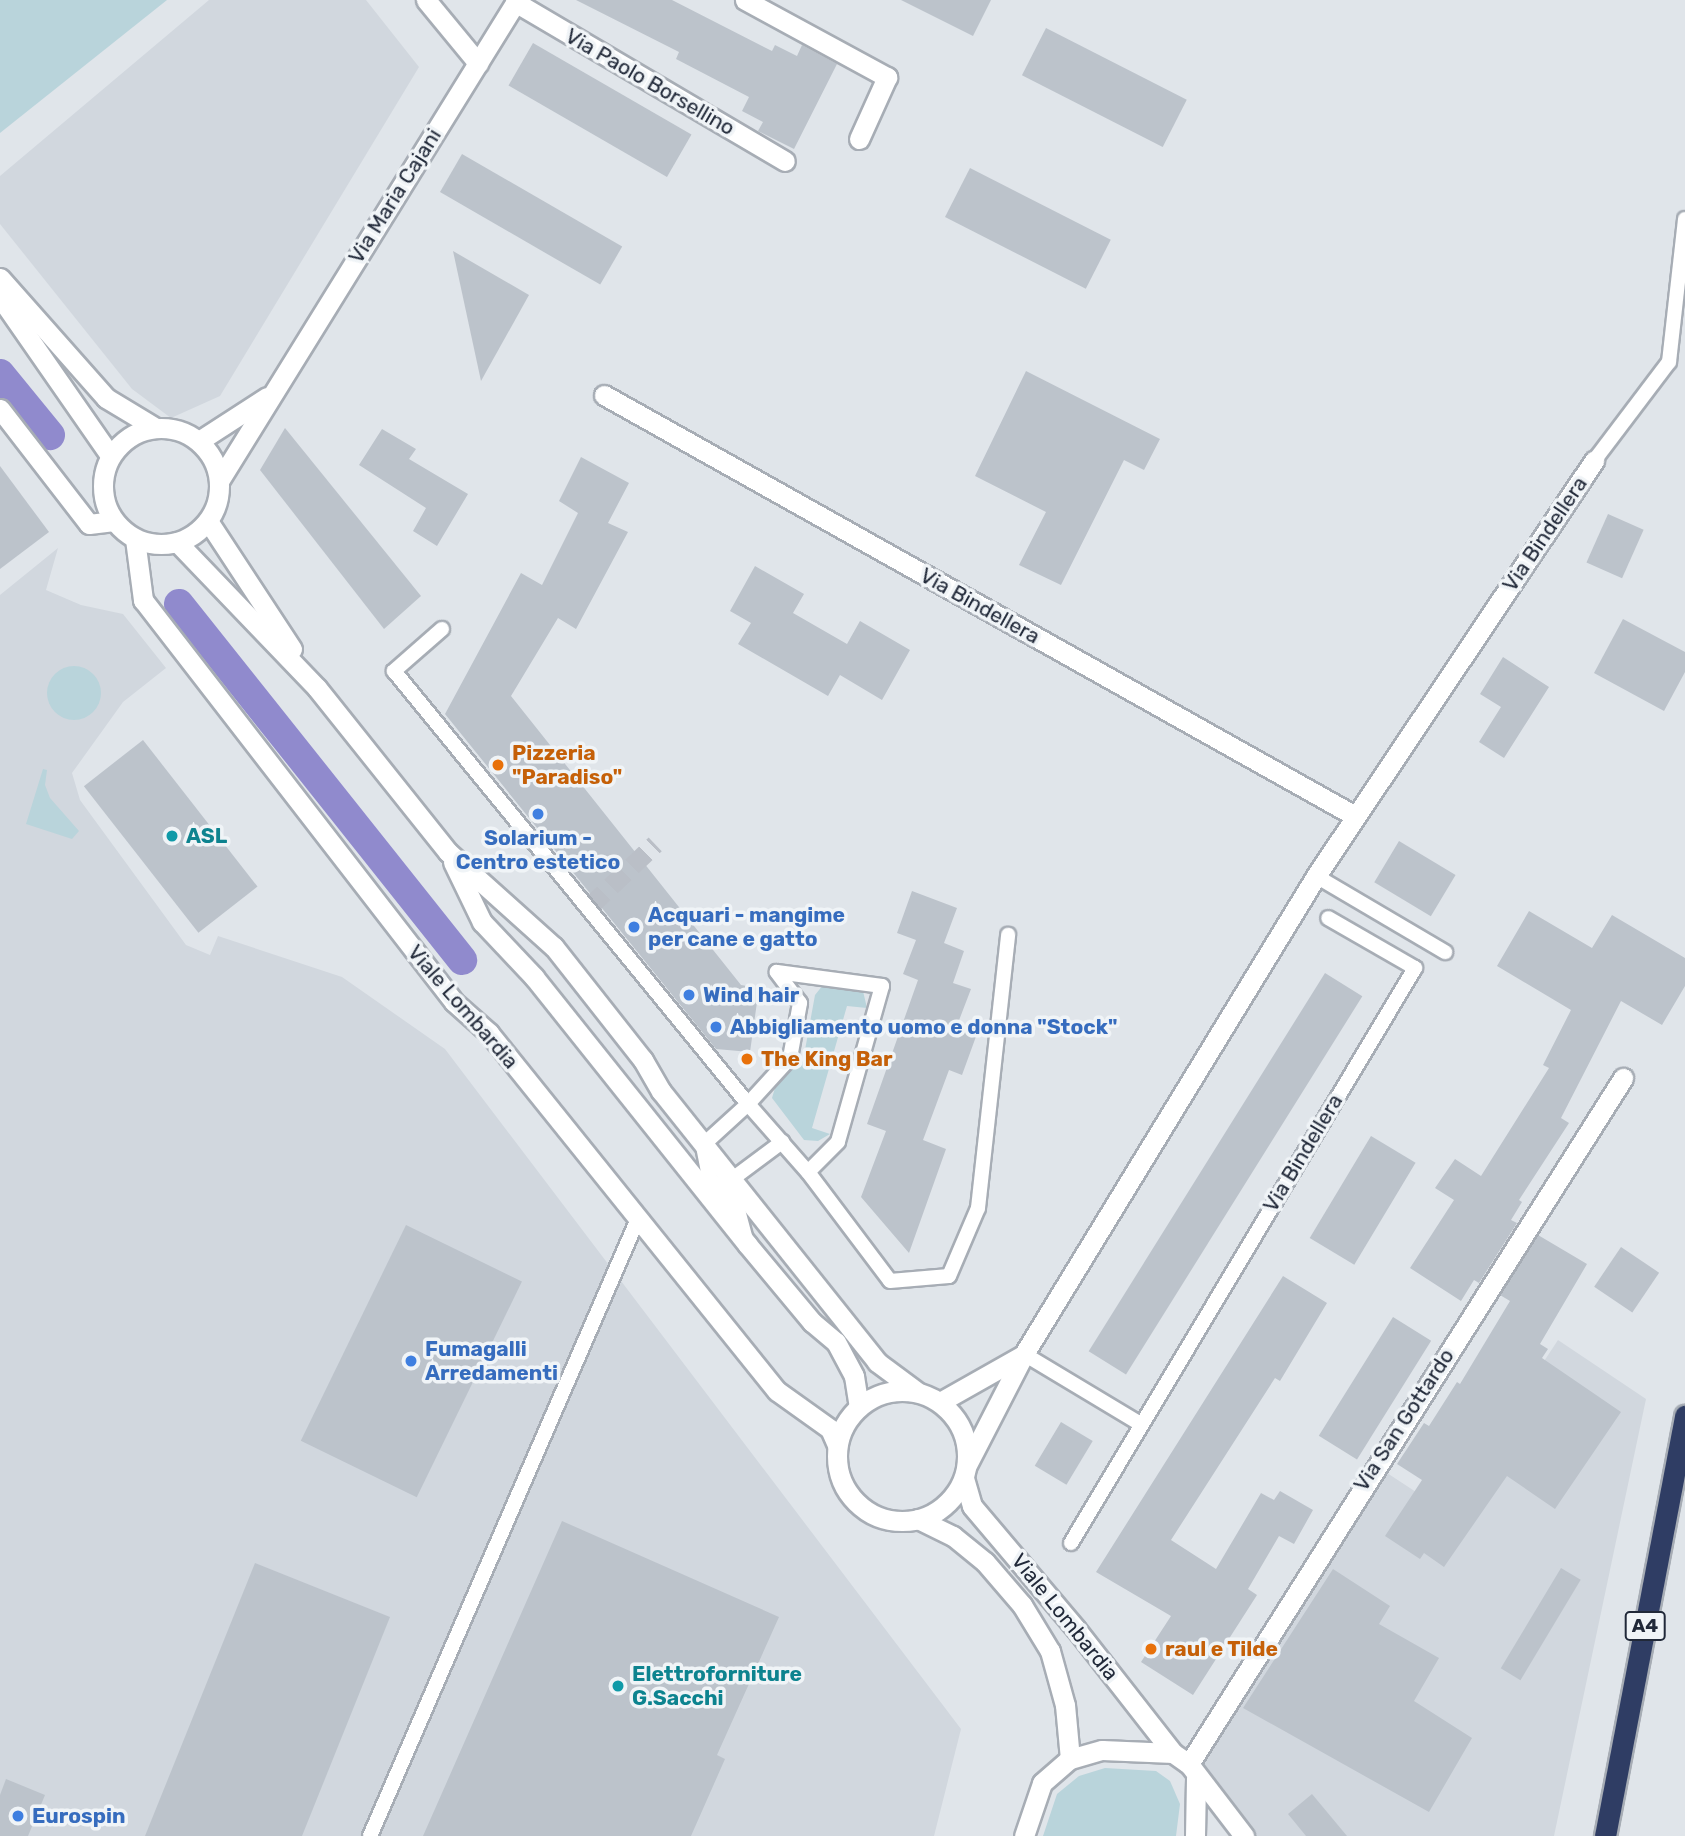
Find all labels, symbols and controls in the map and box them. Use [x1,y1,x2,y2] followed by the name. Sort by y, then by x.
[561,23,739,141] street label: Via Paolo Borsellino
[343,124,447,268] street label: Via Maria Cajani
[1497,472,1593,596] street label: Via Bindellera
[916,563,1044,649] street label: Via Bindellera
[512,740,622,790] place label: Pizzeria "Paradiso"
[490,757,506,773] marker: Pizzeria "Paradiso"
[530,806,546,822] marker: Solarium - Centro estetico
[186,823,227,849] place label: ASL
[456,825,620,875] place label: Solarium - Centro estetico
[164,828,180,844] marker: ASL
[648,902,845,952] place label: Acquari - mangime per cane e gatto
[626,919,642,935] marker: Acquari - mangime per cane e gatto
[402,940,524,1074] street label: Viale Lombardia
[703,982,799,1008] place label: Wind hair
[681,987,697,1003] marker: Wind hair
[730,1014,1117,1040] place label: Abbigliamento uomo e donna "Stock"
[708,1019,724,1035] marker: Abbigliamento uomo e donna "Stock"
[761,1046,892,1072] place label: The King Bar
[739,1051,755,1067] marker: The King Bar
[1258,1090,1348,1216] street label: Via Bindellera
[425,1336,558,1386] place label: Fumagalli Arredamenti
[1349,1344,1459,1496] street label: Via San Gottardo
[403,1353,419,1369] marker: Fumagalli Arredamenti
[1006,1549,1124,1685] street label: Viale Lombardia
[1624,1610,1666,1642] road number: A4
[1165,1636,1278,1662] place label: raul e Tilde
[1143,1641,1159,1657] marker: raul e Tilde
[632,1661,802,1711] place label: Elettroforniture G.Sacchi
[610,1678,626,1694] marker: Elettroforniture G.Sacchi
[32,1803,125,1829] place label: Eurospin
[10,1808,26,1824] marker: Eurospin

